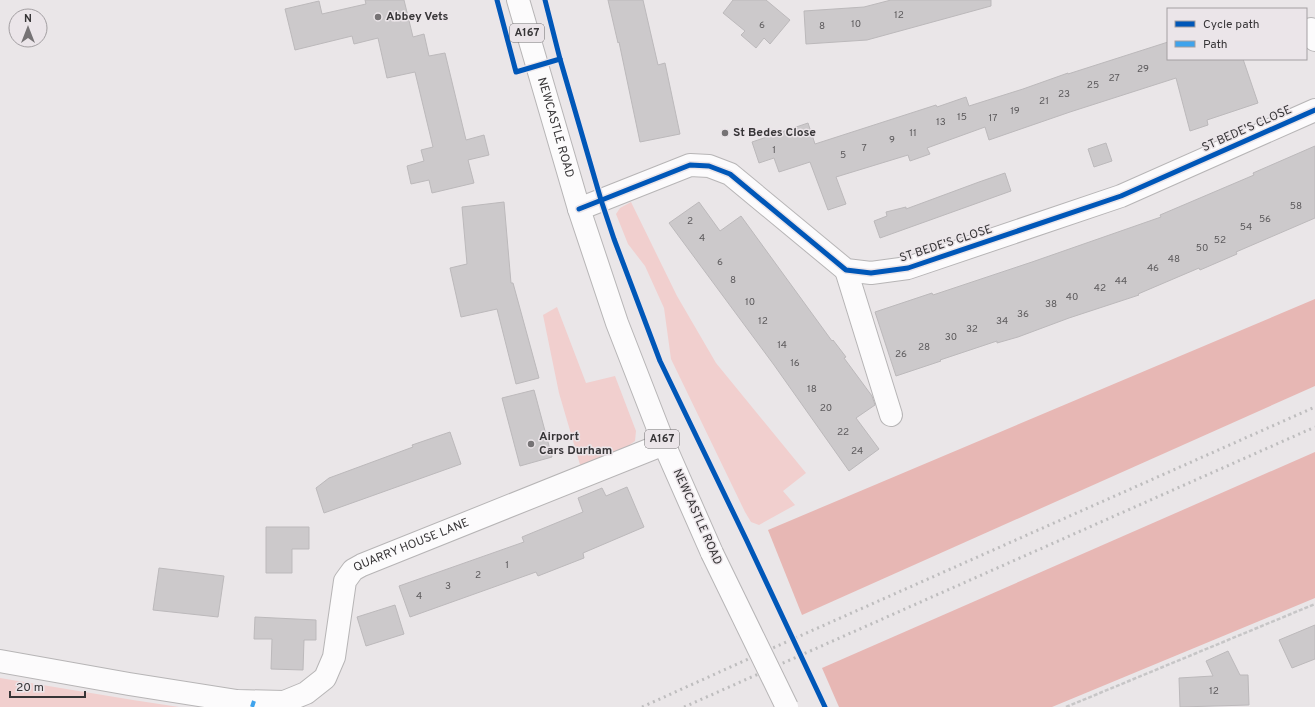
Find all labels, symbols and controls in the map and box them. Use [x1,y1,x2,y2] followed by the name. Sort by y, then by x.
[8,8,48,48] north arrow
[1167,8,1307,60] legend
[386,9,449,25] place label: Abbey Vets
[894,9,904,22] house number: 12
[24,12,32,26] text: N
[373,12,383,22] marker: Abbey Vets
[1203,17,1260,33] text: Cycle path
[851,18,861,31] house number: 10
[759,19,765,32] house number: 6
[819,20,825,33] house number: 8
[510,24,544,42] road number: A167
[1203,37,1228,53] text: Path
[1137,63,1149,76] house number: 29
[1108,72,1120,85] house number: 27
[533,76,577,180] street label: NEWCASTLE ROAD
[1087,79,1099,92] house number: 25
[1058,88,1070,101] house number: 23
[1039,95,1049,108] house number: 21
[1200,102,1294,156] street label: ST BEDE'S CLOSE
[1010,105,1020,118] house number: 19
[957,111,967,124] house number: 15
[989,112,997,125] house number: 17
[936,116,946,129] house number: 13
[733,125,816,141] place label: St Bedes Close
[909,127,917,140] house number: 11
[720,128,730,138] marker: St Bedes Close
[889,134,895,147] house number: 9
[861,142,867,155] house number: 7
[772,144,776,157] house number: 1
[840,149,846,162] house number: 5
[1290,200,1302,213] house number: 58
[1259,213,1271,226] house number: 56
[687,215,693,228] house number: 2
[898,221,994,267] street label: ST BEDE'S CLOSE
[1240,221,1252,234] house number: 54
[699,232,705,245] house number: 4
[1214,234,1226,247] house number: 52
[1196,242,1208,255] house number: 50
[1168,253,1180,266] house number: 48
[717,256,723,269] house number: 6
[1147,262,1159,275] house number: 46
[730,274,736,287] house number: 8
[1115,275,1127,288] house number: 44
[1094,282,1106,295] house number: 42
[1066,291,1078,304] house number: 40
[745,296,755,309] house number: 10
[1045,298,1057,311] house number: 38
[1017,308,1029,321] house number: 36
[758,315,768,328] house number: 12
[996,315,1008,328] house number: 34
[966,323,978,336] house number: 32
[945,331,957,344] house number: 30
[777,339,787,352] house number: 14
[918,341,930,354] house number: 28
[895,348,907,361] house number: 26
[790,357,800,370] house number: 16
[807,383,817,396] house number: 18
[820,402,832,415] house number: 20
[837,426,849,439] house number: 22
[539,429,612,459] place label: Airport Cars Durham
[645,430,679,448] road number: A167
[526,439,536,449] marker: Airport Cars Durham
[851,445,863,458] house number: 24
[669,466,725,568] street label: NEWCASTLE ROAD
[351,515,472,576] street label: QUARRY HOUSE LANE
[505,559,509,572] house number: 1
[475,569,481,582] house number: 2
[445,580,451,593] house number: 3
[416,590,422,603] house number: 4
[10,673,85,699] scale bar
[16,680,44,696] text: 20 m
[1209,685,1219,698] house number: 12

